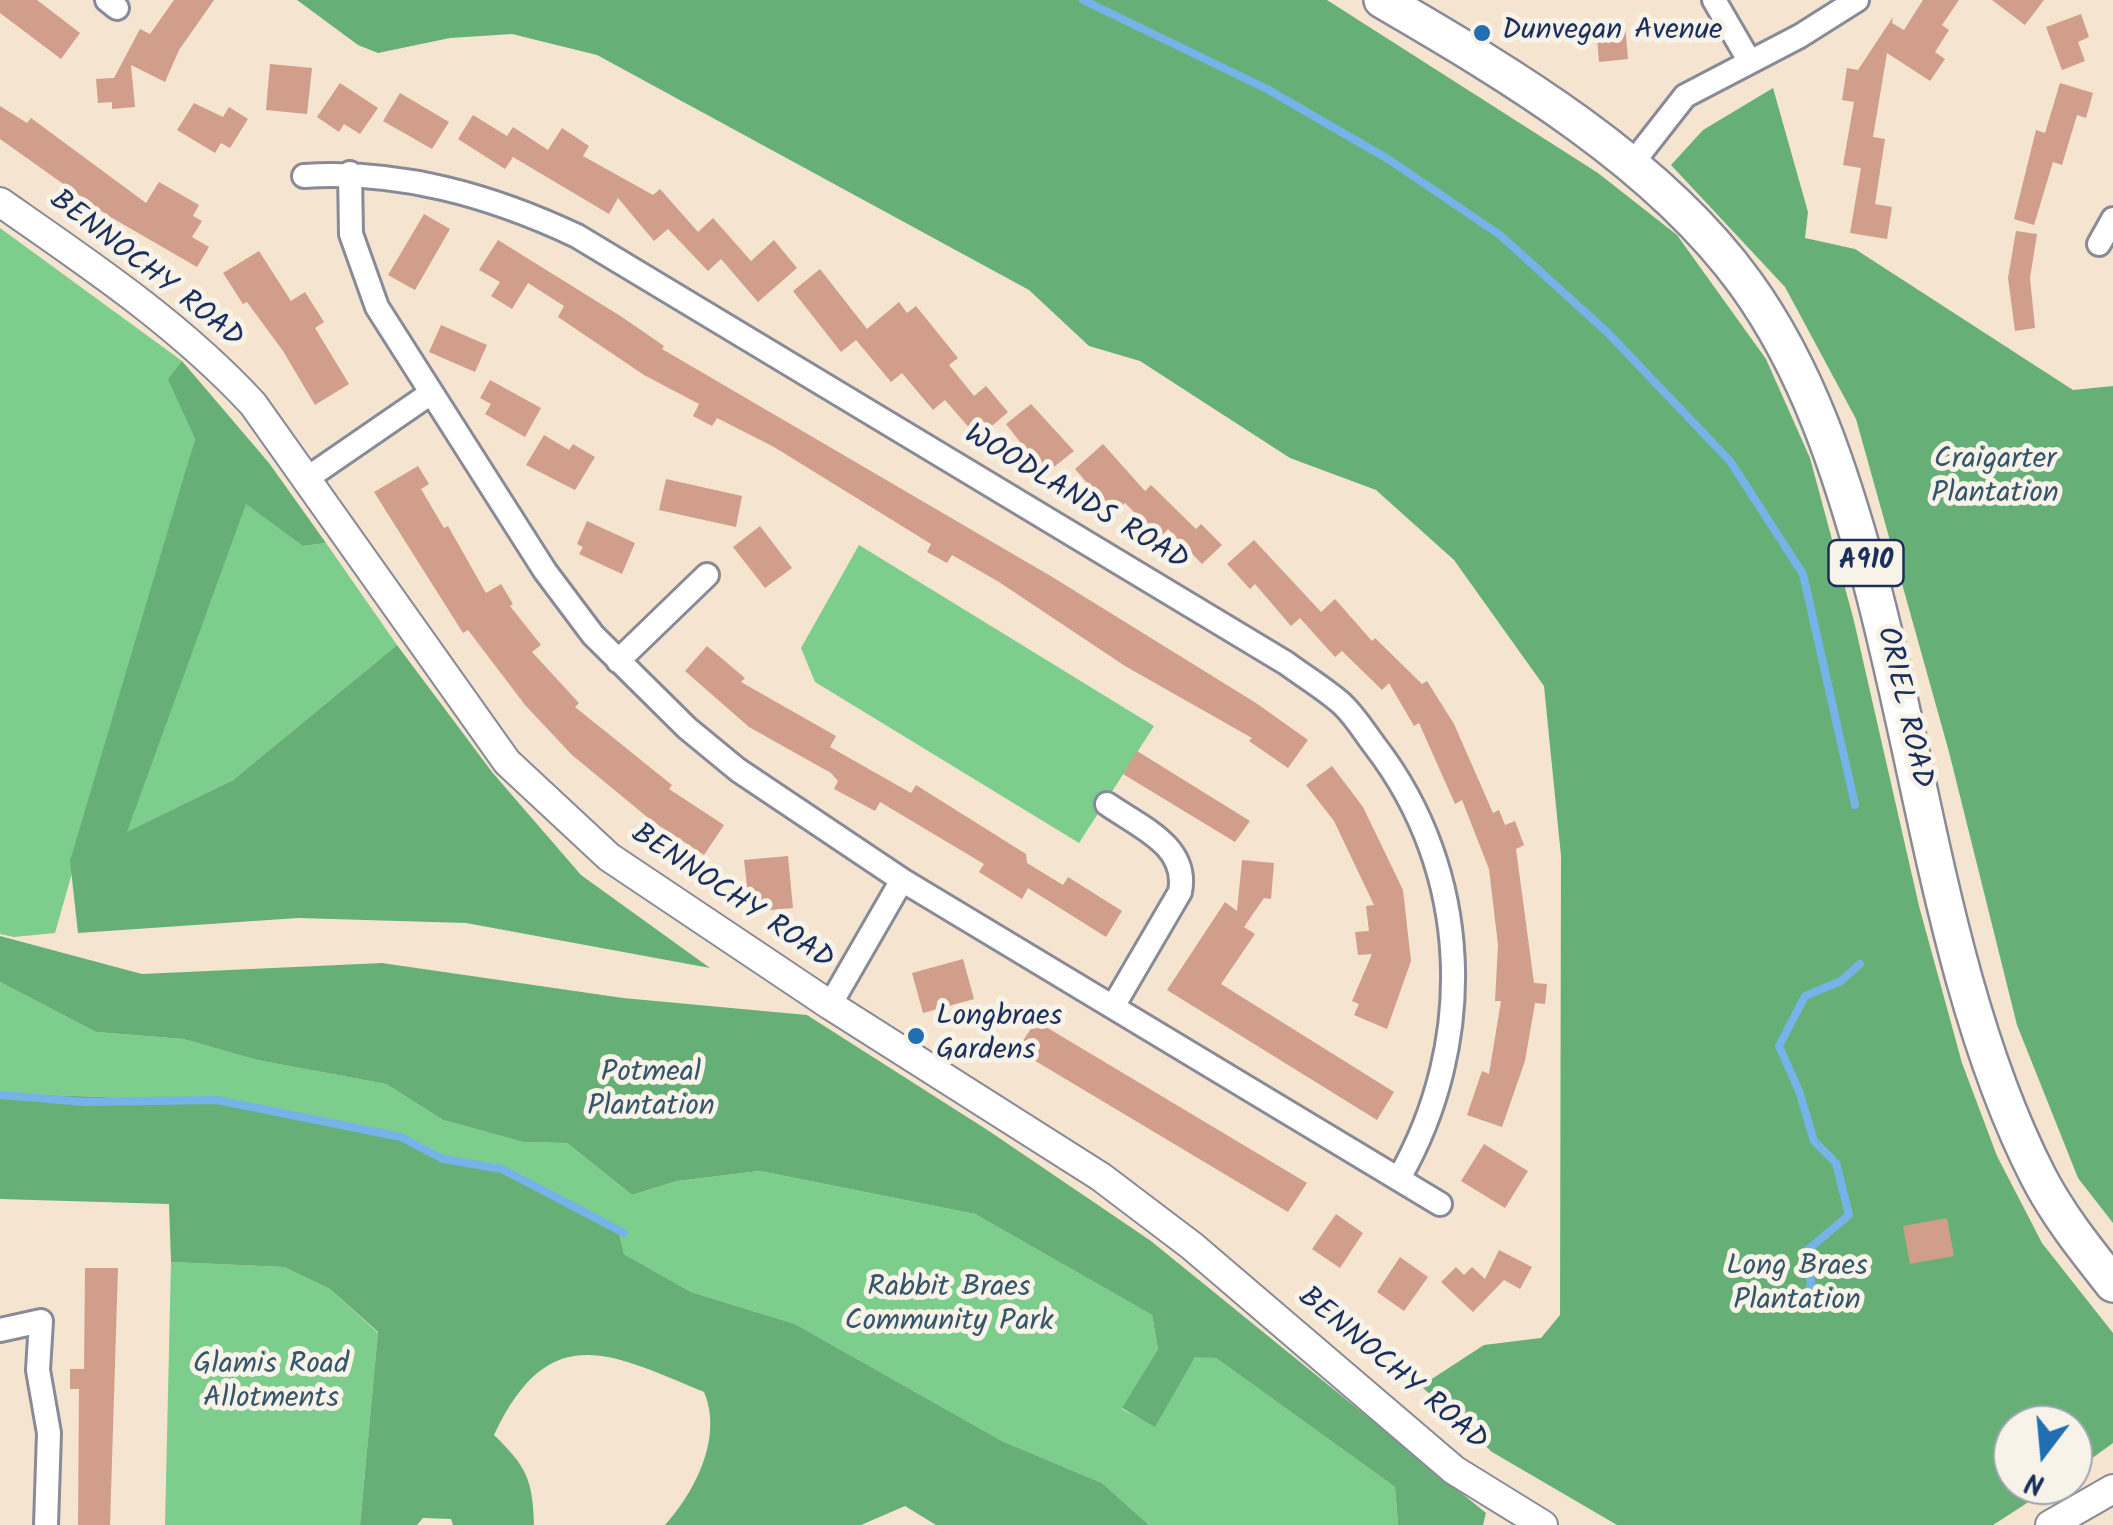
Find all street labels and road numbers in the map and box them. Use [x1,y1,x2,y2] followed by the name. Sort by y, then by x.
[41,184,249,358] street label: BENNOCHY ROAD
[956,419,1194,581] street label: WOODLANDS ROAD
[1828,540,1904,586] road number: A910
[1866,624,1938,792] street label: ORIEL ROAD
[623,818,839,980] street label: BENNOCHY ROAD
[1289,1281,1493,1461] street label: BENNOCHY ROAD

